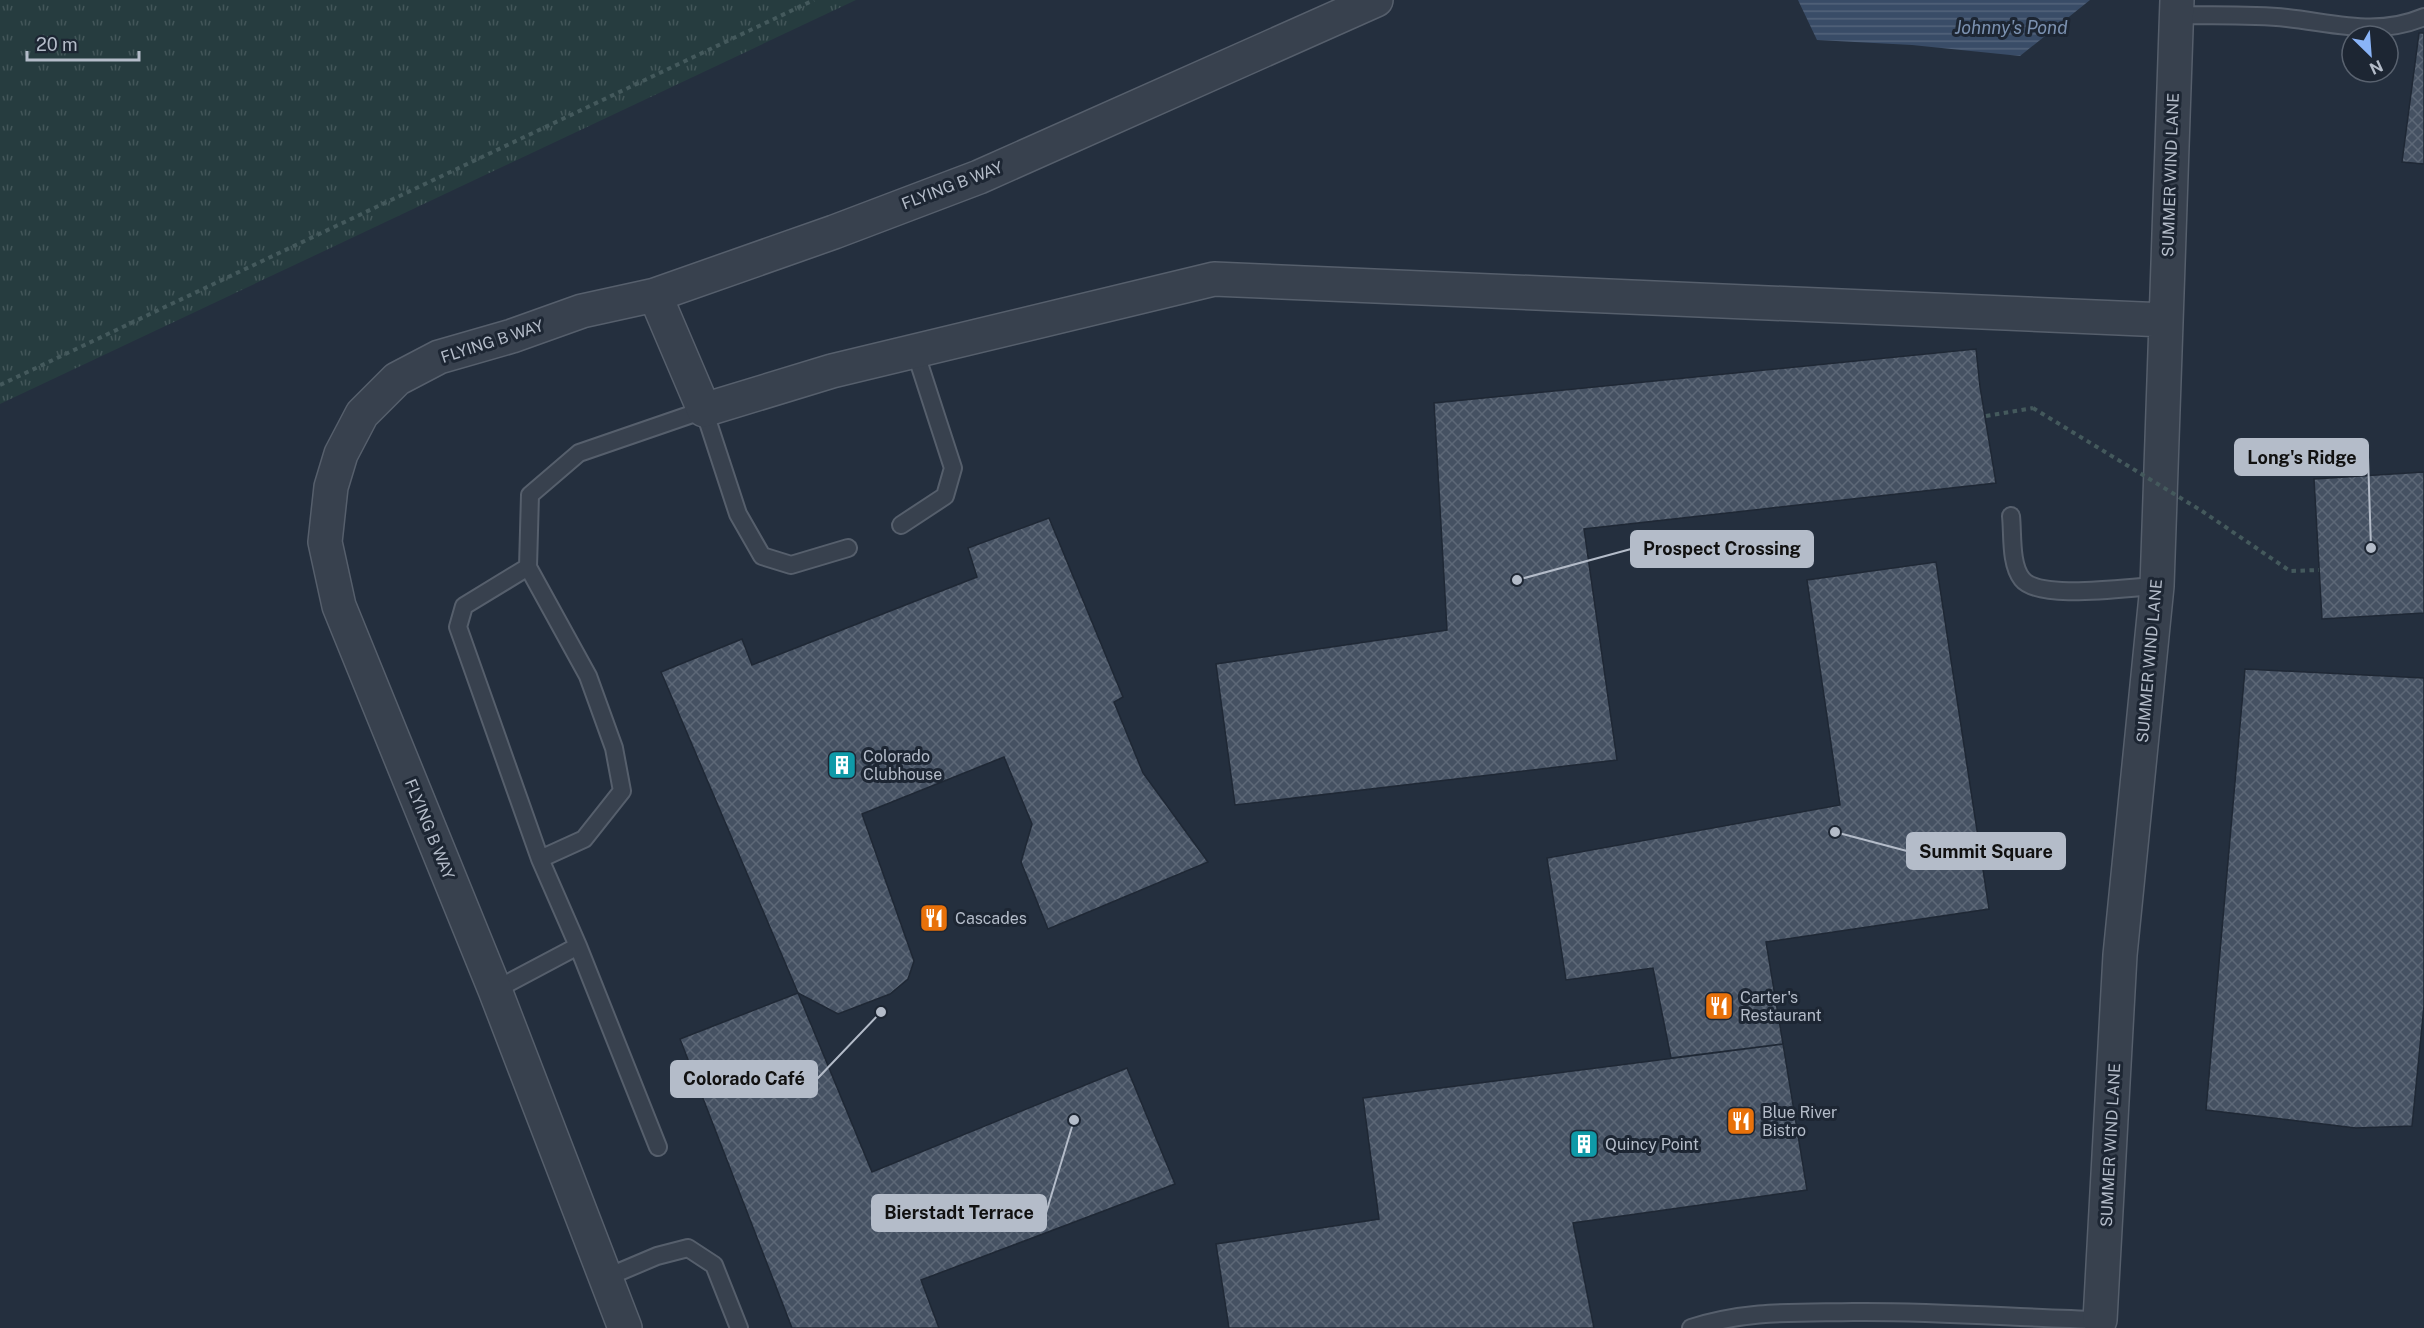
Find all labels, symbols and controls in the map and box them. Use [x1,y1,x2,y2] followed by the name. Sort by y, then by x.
[1954,17,2068,38] water label: Johnny's Pond
[27,24,140,62] scale bar
[2340,24,2400,84] north arrow
[36,34,78,55] text: 20 m
[2366,56,2386,78] text: N
[2158,93,2183,257] street label: SUMMER WIND LANE
[899,157,1006,213] street label: FLYING B WAY
[438,316,546,367] street label: FLYING B WAY
[2235,439,2368,475] callout: Long's Ridge
[2247,447,2357,468] text: Long's Ridge
[1631,531,1813,567] callout: Prospect Crossing
[1643,538,1801,559] text: Prospect Crossing
[2133,578,2166,744] street label: SUMMER WIND LANE
[863,747,942,784] place label: Colorado Clubhouse
[826,749,858,781] building icon: Colorado Clubhouse
[401,776,458,883] street label: FLYING B WAY
[1907,833,2065,869] callout: Summit Square
[1919,841,2053,862] text: Summit Square
[918,902,950,934] restaurant icon: Cascades
[955,909,1027,928] place label: Cascades
[1740,988,1822,1025] place label: Carter's Restaurant
[1703,990,1735,1022] restaurant icon: Carter's Restaurant
[671,1061,817,1097] callout: Colorado Café
[2097,1062,2124,1228] street label: SUMMER WIND LANE
[683,1068,805,1089] text: Colorado Café
[1762,1103,1837,1140] place label: Blue River Bistro
[1725,1105,1757,1137] restaurant icon: Blue River Bistro
[1568,1128,1600,1160] building icon: Quincy Point
[1605,1135,1699,1154] place label: Quincy Point
[872,1195,1046,1231] callout: Bierstadt Terrace
[884,1202,1034,1223] text: Bierstadt Terrace

